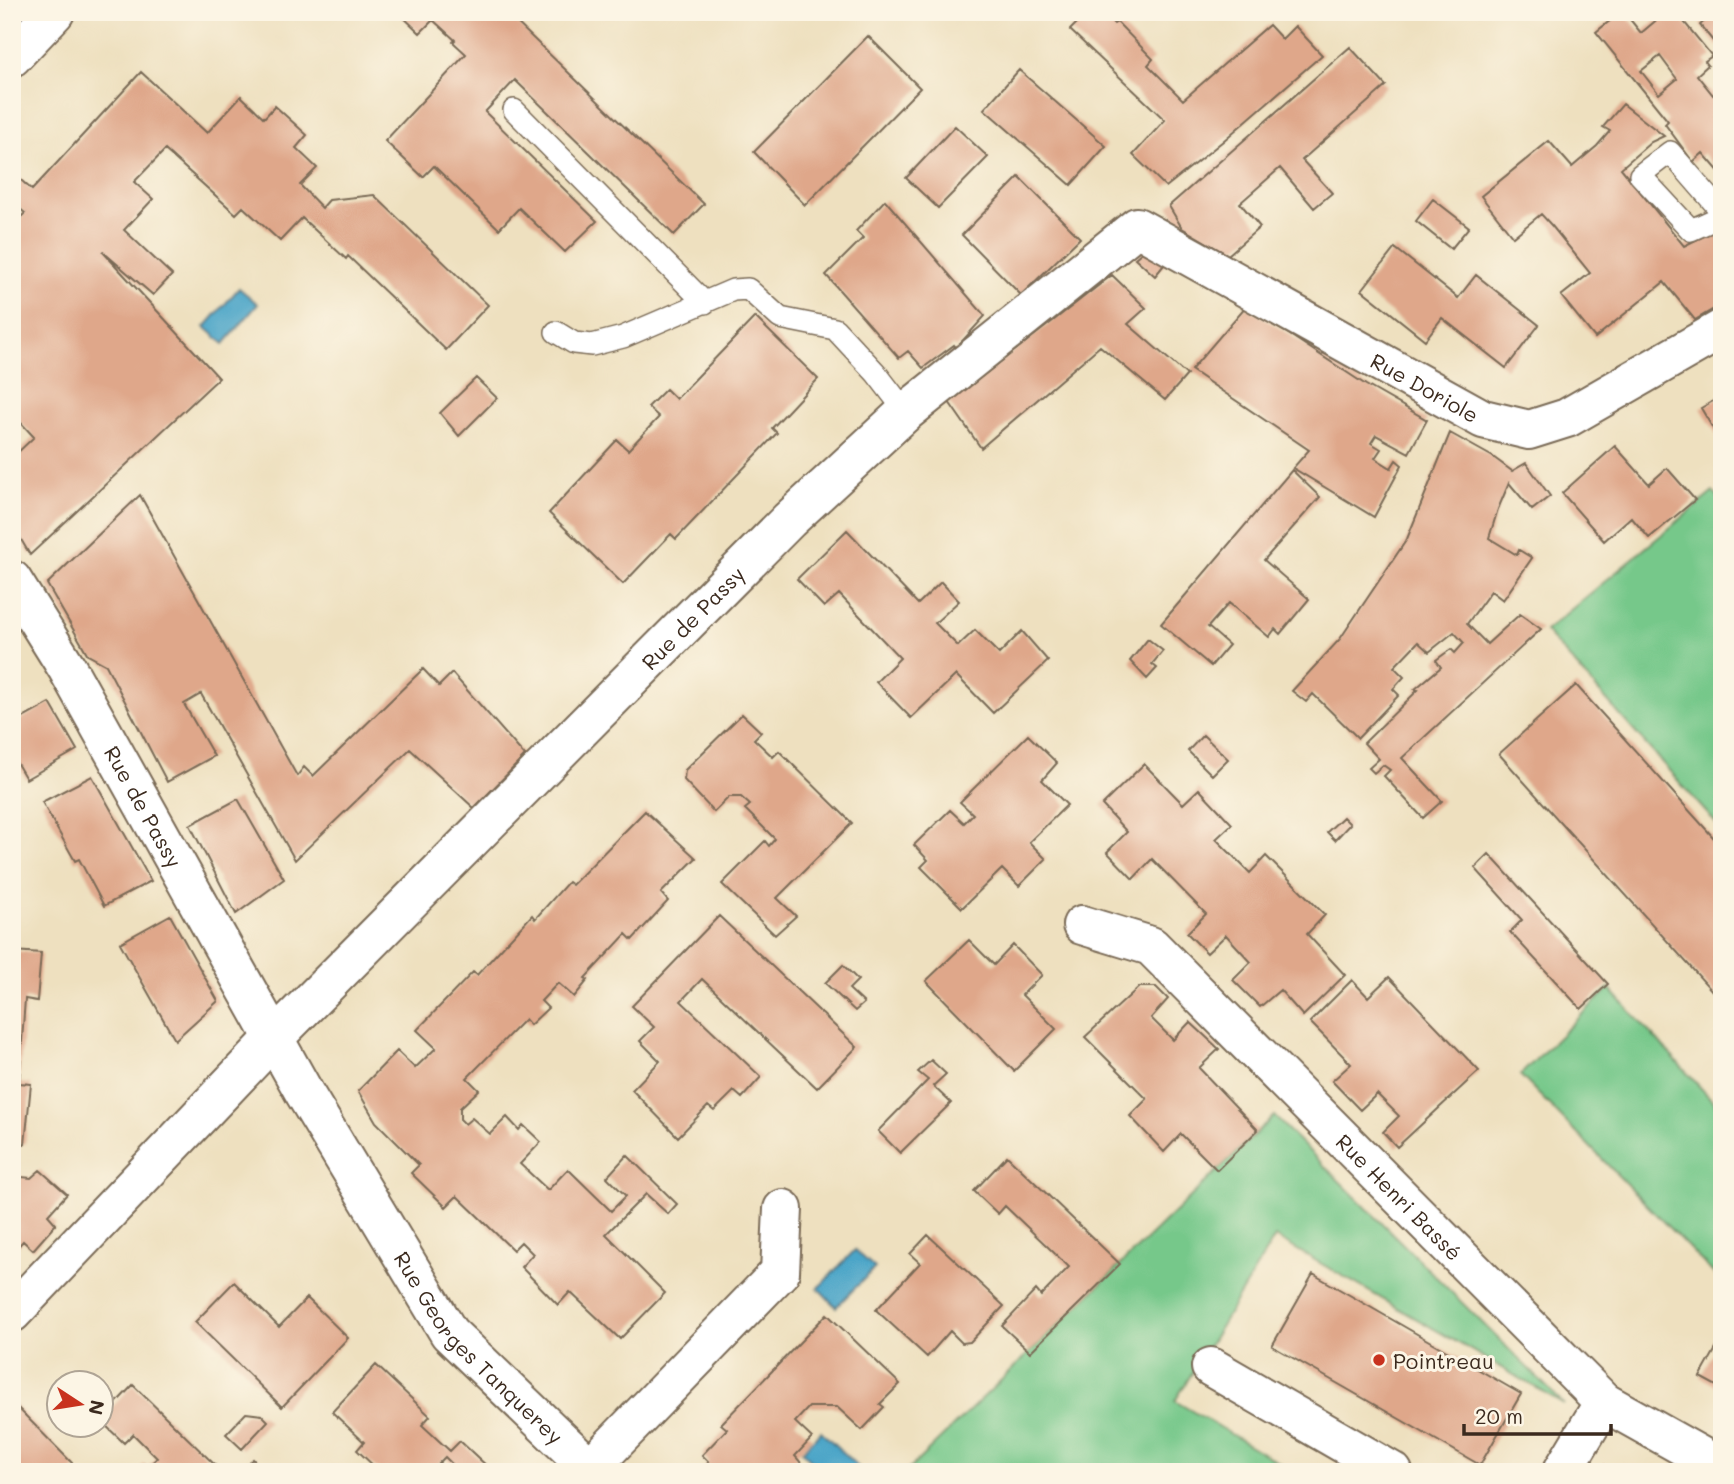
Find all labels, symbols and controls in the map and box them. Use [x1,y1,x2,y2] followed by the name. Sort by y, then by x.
[1366,346,1484,428] street label: Rue Doriole
[635,560,749,675] street label: Rue de Passy
[99,741,189,872] street label: Rue de Passy
[1331,1127,1468,1265] street label: Rue Henri Bassé
[389,1246,569,1449] street label: Rue Georges Tanquerey
[1393,1347,1494,1374] place label: Pointreau
[1371,1352,1387,1368] marker: Pointreau
[46,1368,116,1438] north arrow
[1464,1393,1612,1437] scale bar
[83,1398,111,1417] text: N
[1475,1402,1523,1429] text: 20 m

